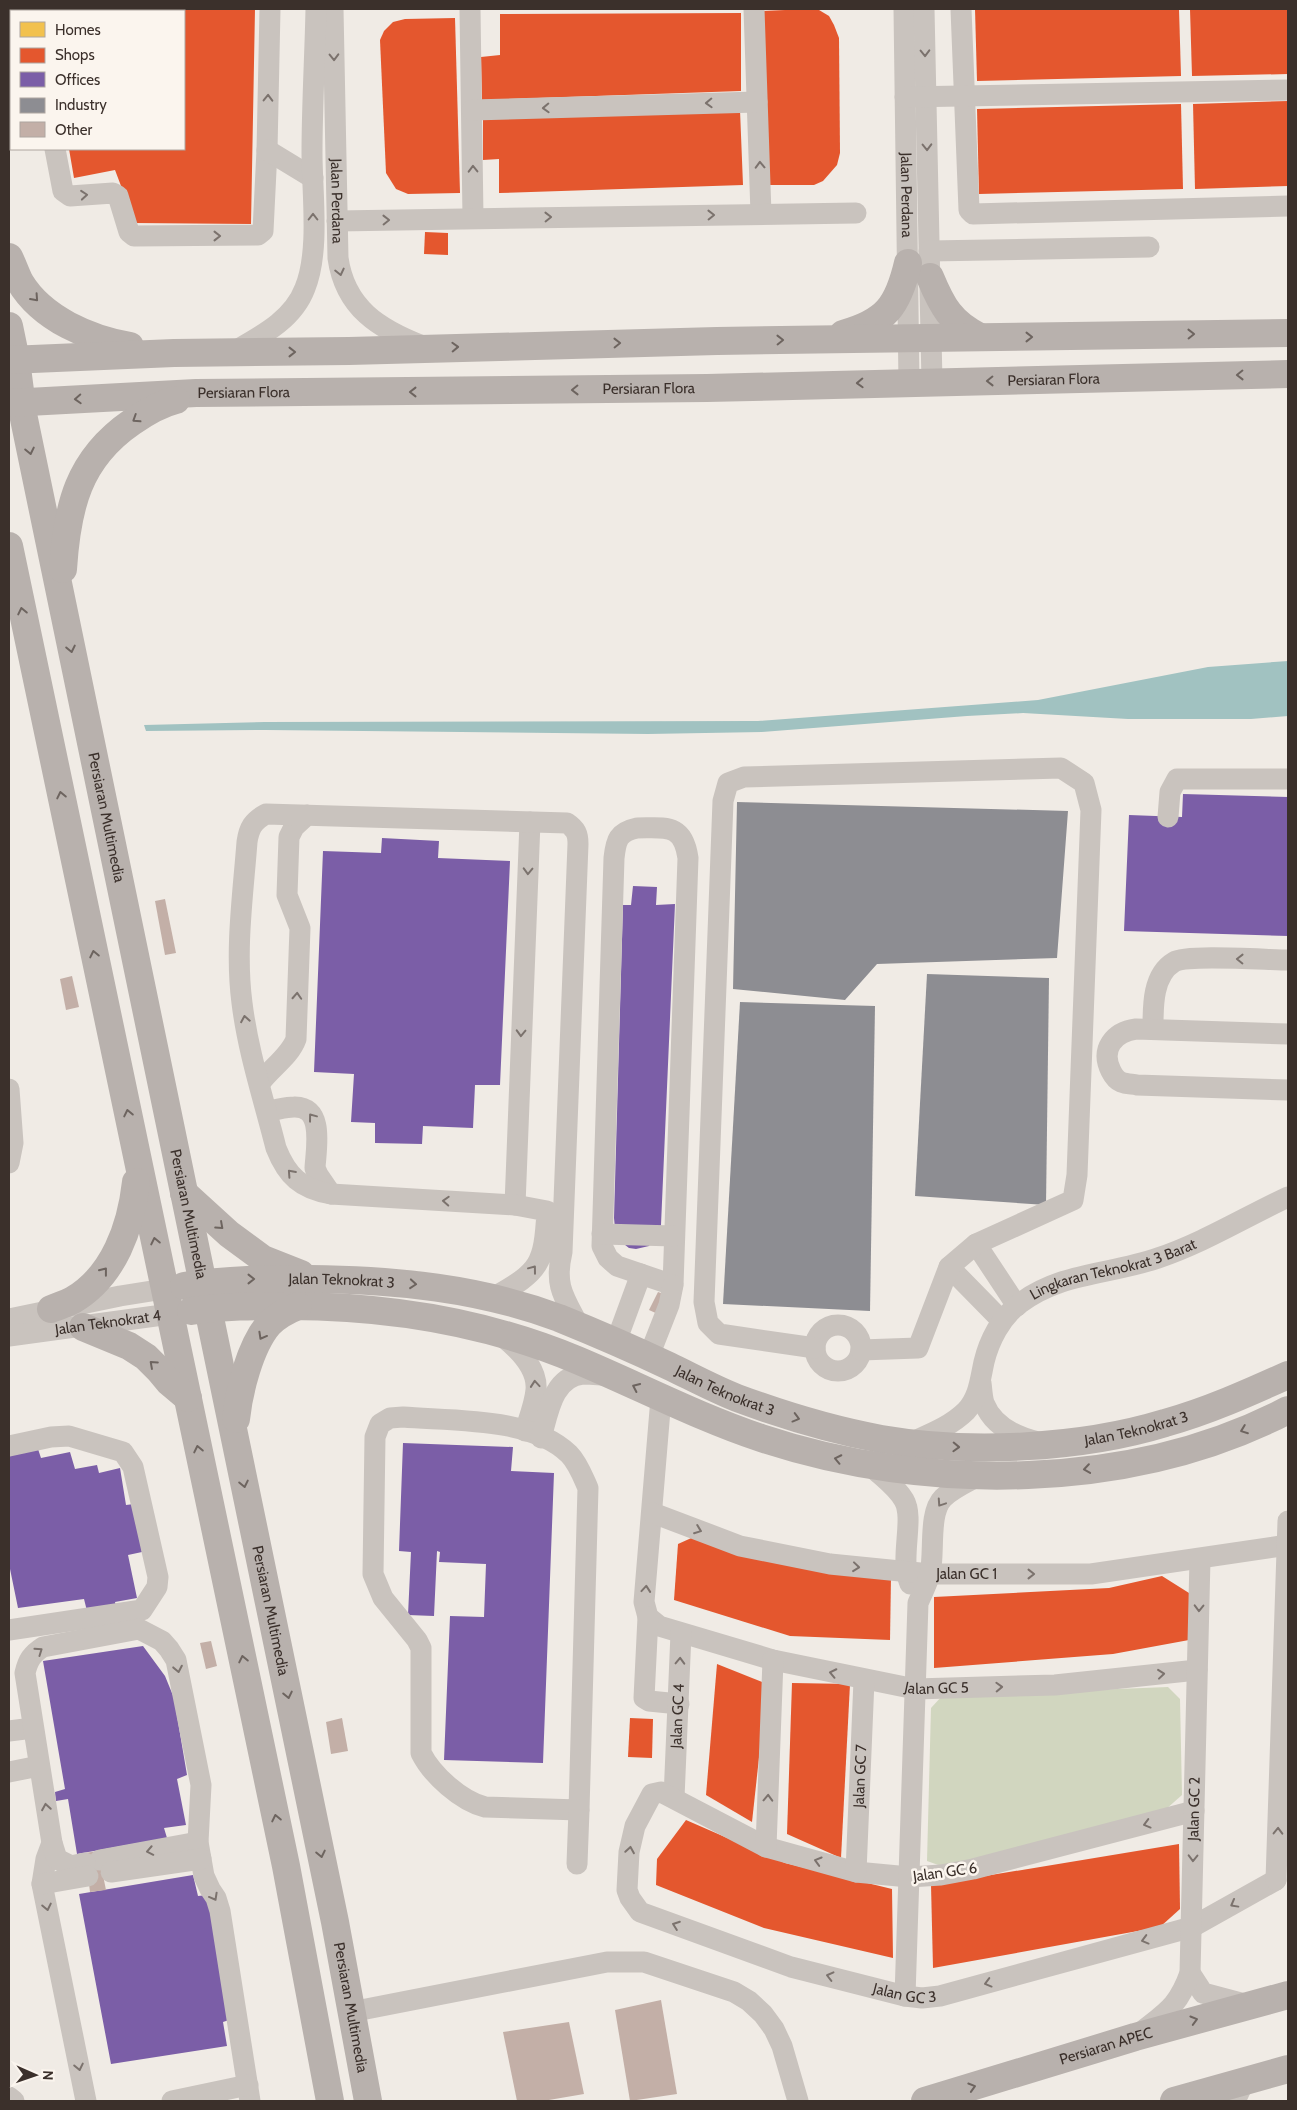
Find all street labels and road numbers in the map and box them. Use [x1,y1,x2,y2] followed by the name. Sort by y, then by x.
[897,151,916,238] street label: Jalan Perdana
[327,157,347,245] street label: Jalan Perdana
[1007,370,1101,390] street label: Persiaran Flora
[602,379,696,398] street label: Persiaran Flora
[197,383,291,402] street label: Persiaran Flora
[84,751,129,885] street label: Persiaran Multimedia
[166,1147,211,1281] street label: Persiaran Multimedia
[1027,1235,1199,1304] street label: Lingkaran Teknokrat 3 Barat
[287,1270,395,1292] street label: Jalan Teknokrat 3
[53,1306,163,1339] street label: Jalan Teknokrat 4
[672,1361,777,1420] street label: Jalan Teknokrat 3
[1082,1408,1190,1450] street label: Jalan Teknokrat 3
[248,1544,293,1678] street label: Persiaran Multimedia
[935,1565,997,1583] street label: Jalan GC 1
[902,1678,969,1698] street label: Jalan GC 5
[667,1683,688,1750] street label: Jalan GC 4
[850,1743,870,1809] street label: Jalan GC 7
[1184,1776,1204,1842] street label: Jalan GC 2
[911,1859,978,1886] street label: Jalan GC 6
[330,1941,372,2075] street label: Persiaran Multimedia
[870,1979,937,2007] street label: Jalan GC 3
[1057,2024,1154,2069] street label: Persiaran APEC

